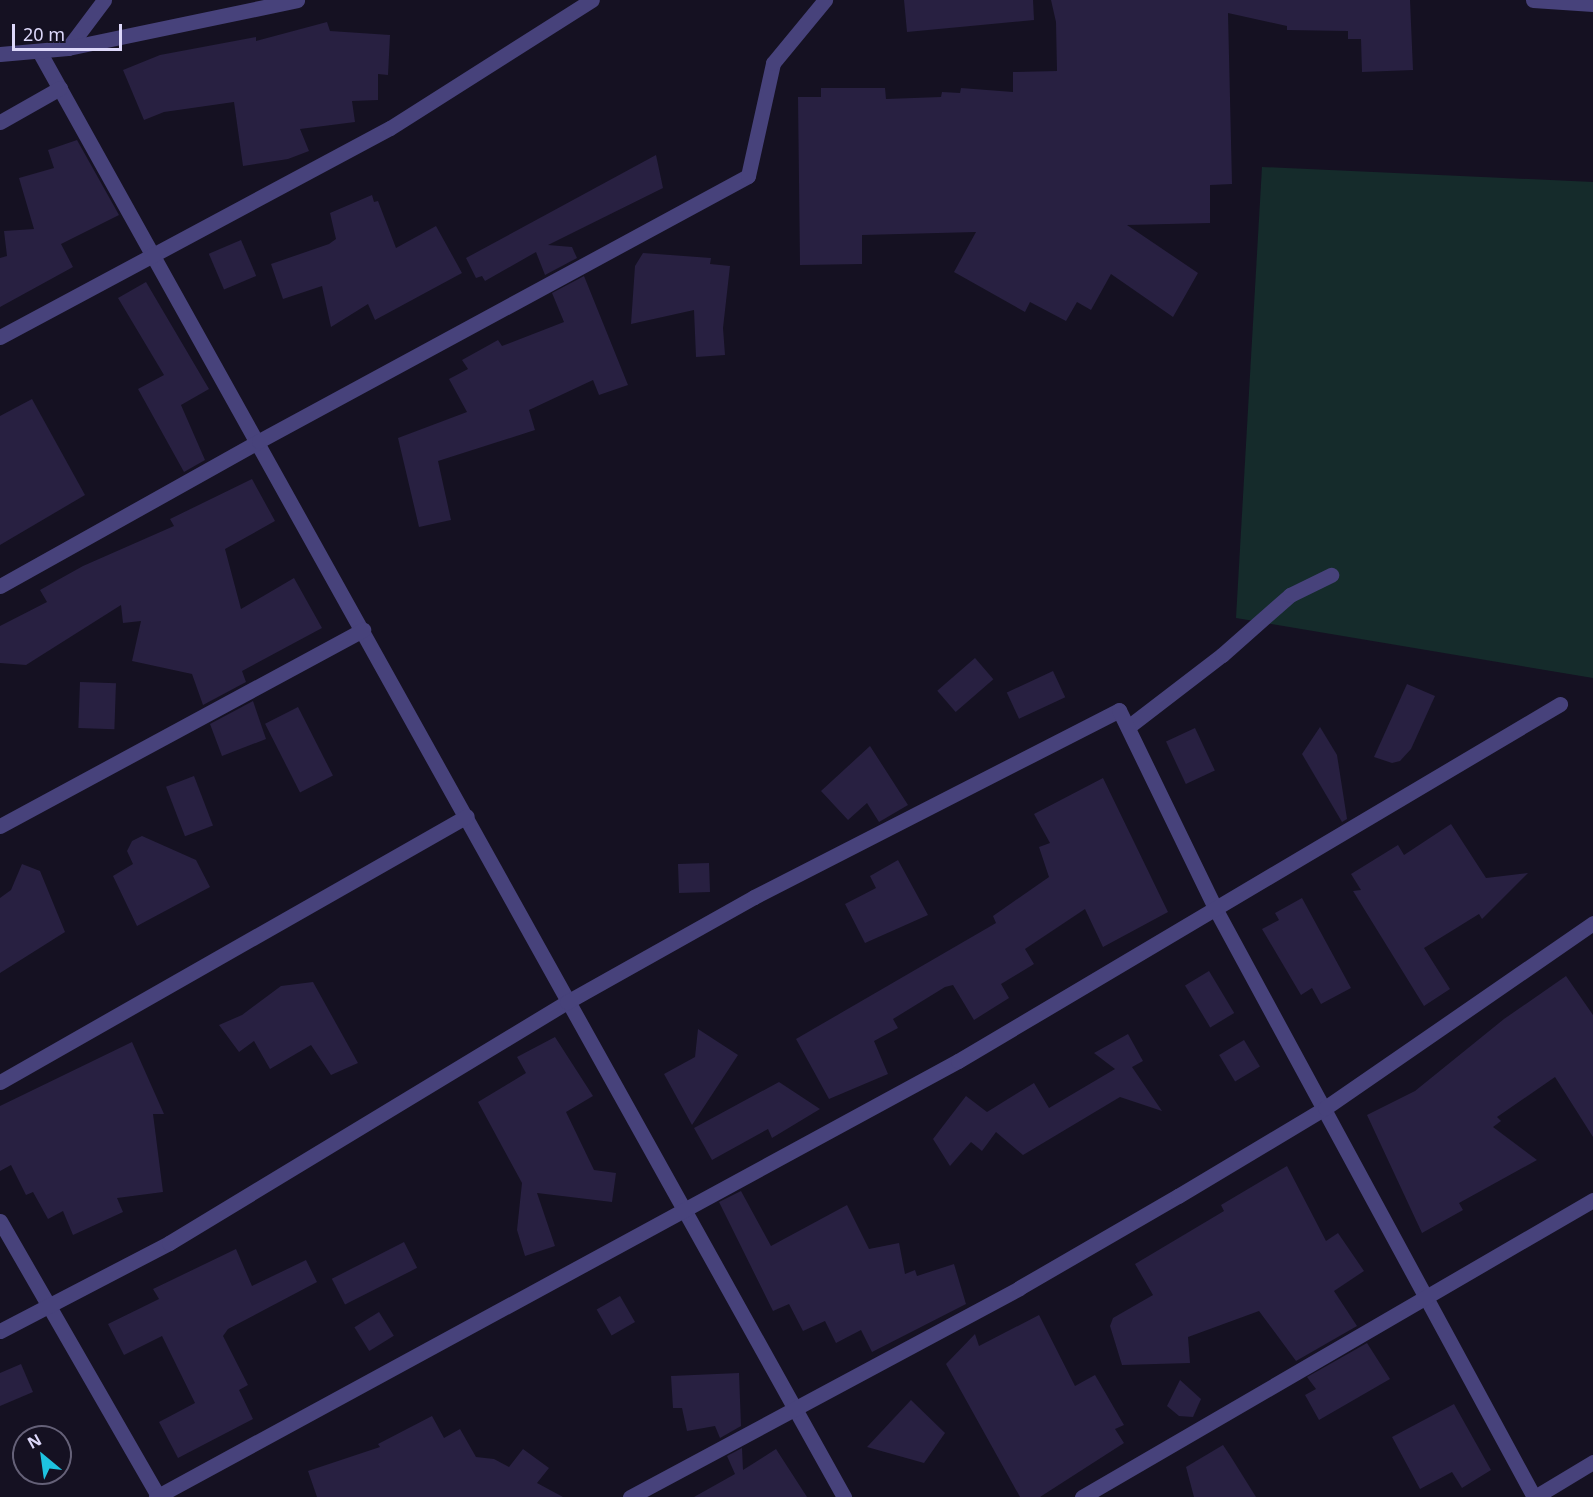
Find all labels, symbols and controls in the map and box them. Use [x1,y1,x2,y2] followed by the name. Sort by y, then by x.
[15,12,124,50] scale bar
[23,22,65,46] text: 20 m
[12,1425,72,1485] north arrow
[23,1428,45,1454] text: N

